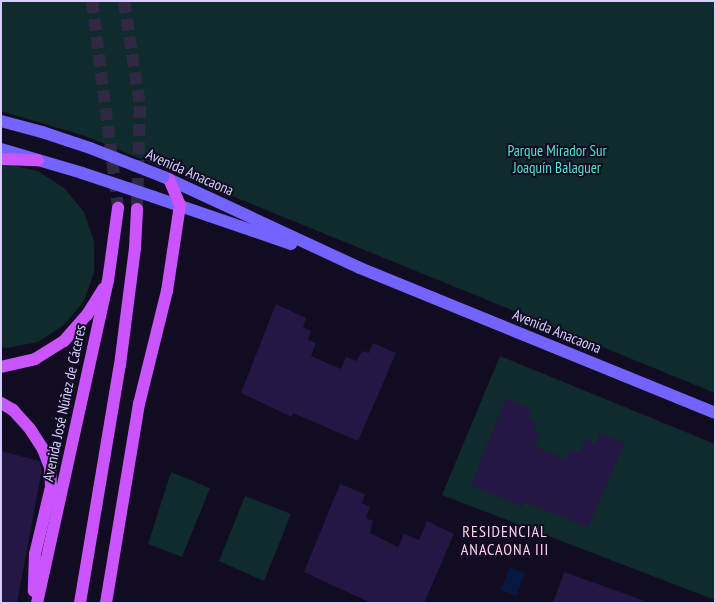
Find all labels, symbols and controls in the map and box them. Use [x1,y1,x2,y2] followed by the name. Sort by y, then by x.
[507,141,607,176] park label: Parque Mirador Sur Joaquín Balaguer
[143,145,237,199] street label: Avenida Anacaona
[510,305,604,357] street label: Avenida Anacaona
[39,323,89,483] street label: Avenida José Núñez de Cáceres
[459,521,551,559] district label: RESIDENCIAL ANACAONA III

